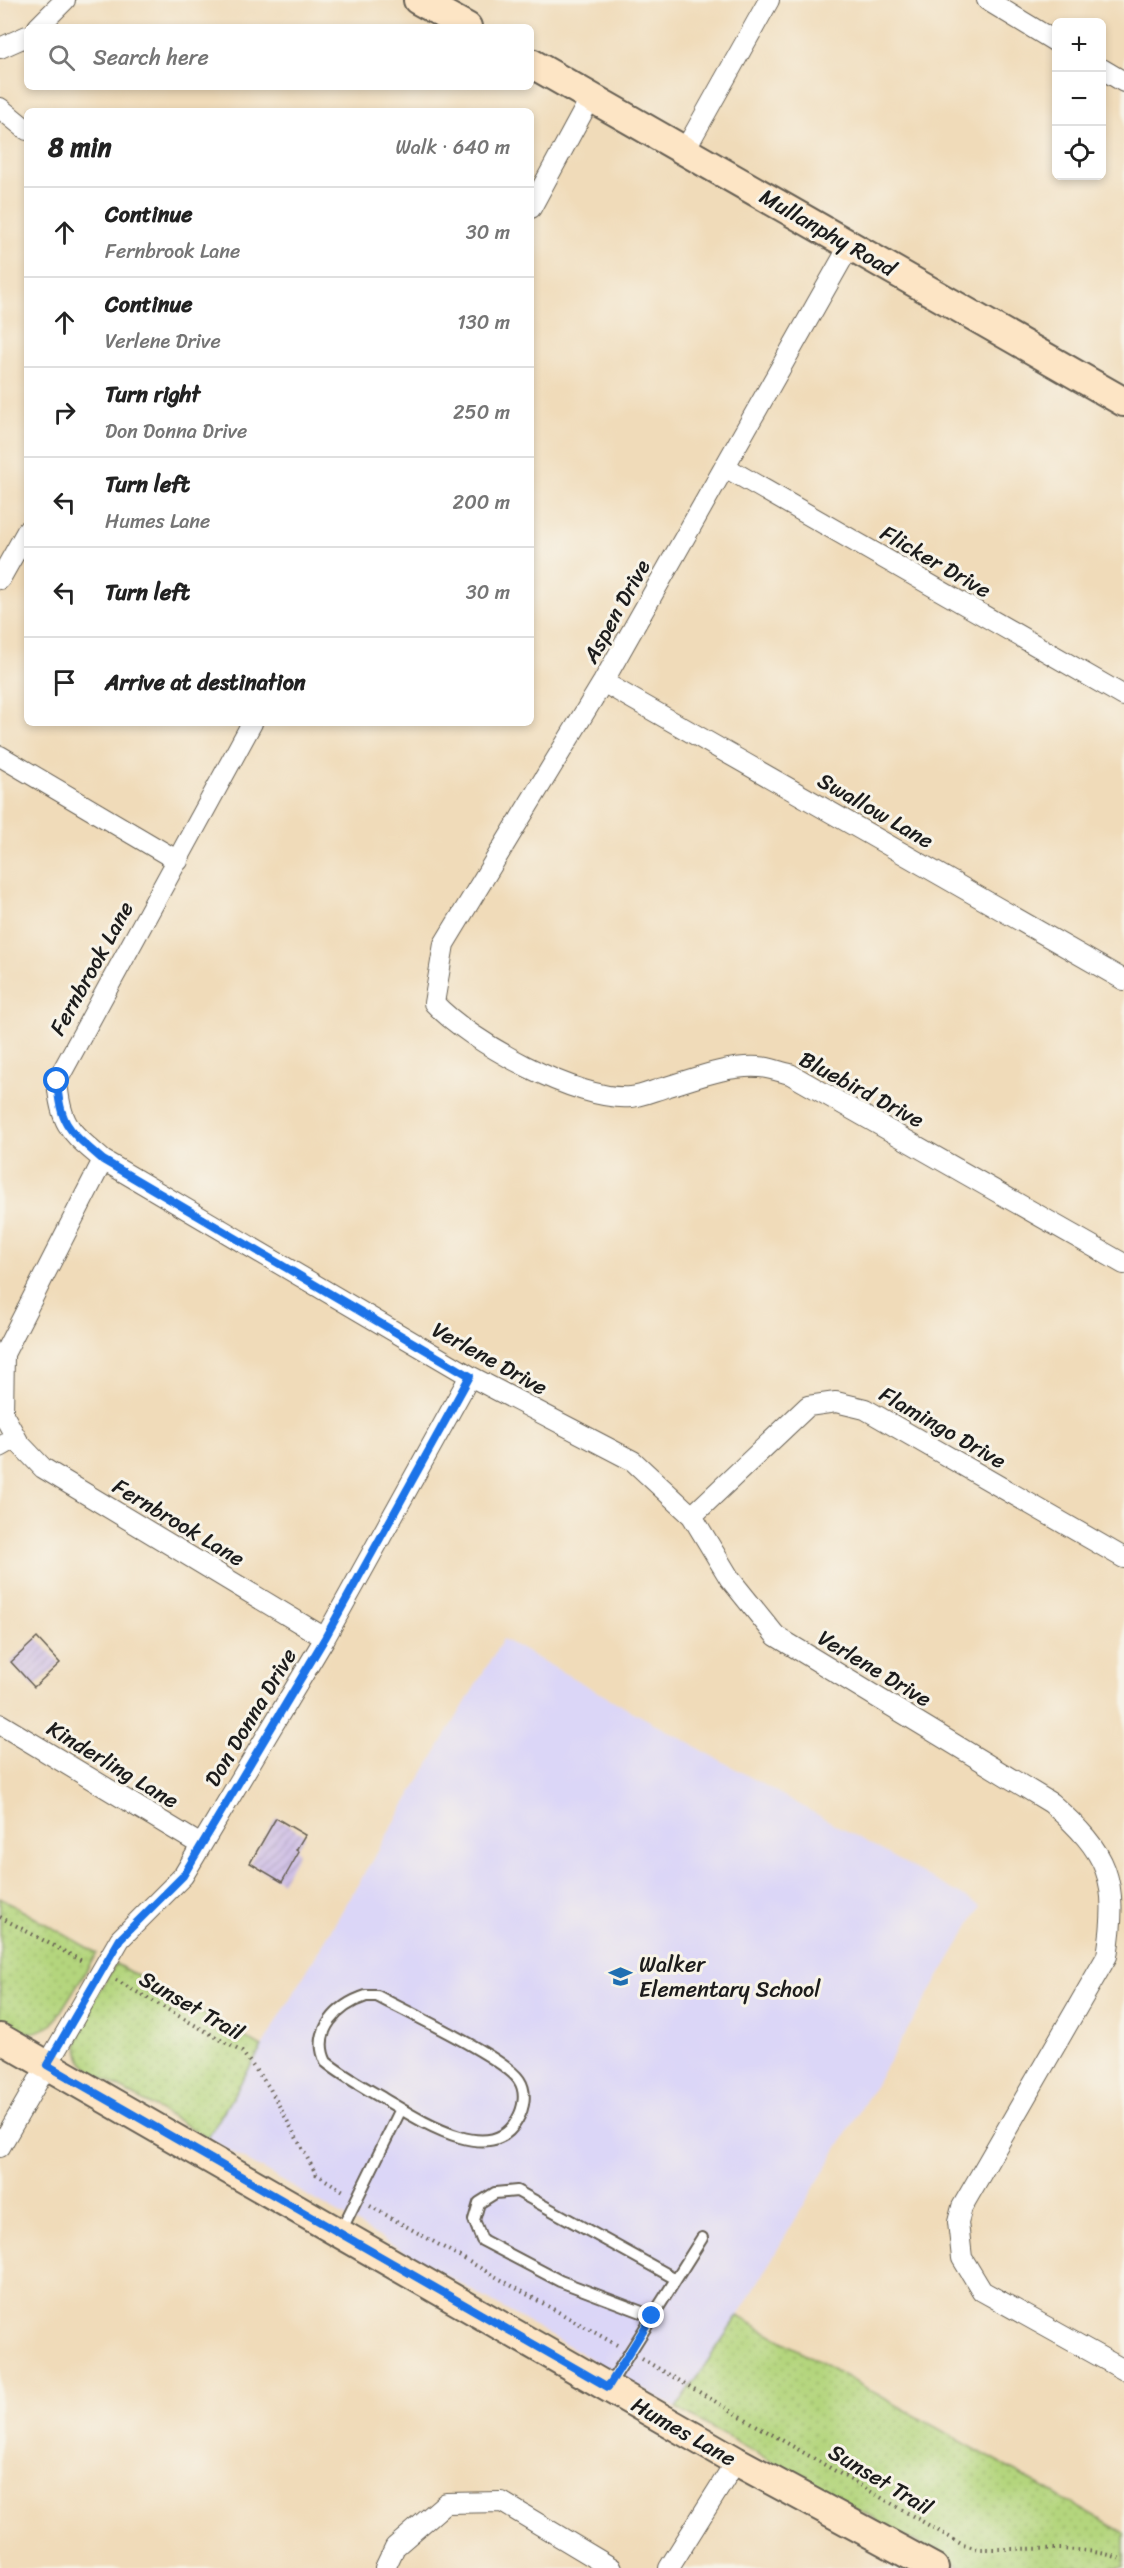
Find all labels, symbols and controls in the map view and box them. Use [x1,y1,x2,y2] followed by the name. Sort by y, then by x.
[1052,18,1106,180] map controls
[1052,18,1106,72] button: +
[24,24,534,90] search box
[93,38,209,77] text: Search here
[45,41,78,74] icon: search
[1052,72,1106,126] button: −
[48,124,112,170] text: 8 min
[1052,126,1106,180] button: locate
[395,130,510,165] text: Walk · 640 m
[752,177,905,288] street label: Mullanphy Road
[105,195,193,234] text: Continue
[466,215,510,250] text: 30 m
[48,216,81,249] icon: ahead
[105,234,240,269] text: Fernbrook Lane
[105,285,193,324] text: Continue
[457,305,510,340] text: 130 m
[48,306,81,339] icon: ahead
[105,324,221,359] text: Verlene Drive
[105,375,200,414] text: Turn right
[453,395,510,430] text: 250 m
[48,396,81,429] icon: right
[105,414,247,449] text: Don Donna Drive
[105,465,190,504] text: Turn left
[453,485,510,520] text: 200 m
[48,486,81,519] icon: left
[105,504,210,539] text: Humes Lane
[873,514,999,609] street label: Flicker Drive
[571,551,661,672] street label: Aspen Drive
[105,573,190,612] text: Turn left
[466,575,510,610] text: 30 m
[48,576,81,609] icon: left
[105,663,306,702] text: Arrive at destination
[48,666,81,699] icon: arrive
[810,761,941,860] street label: Swallow Lane
[38,894,145,1043] street label: Fernbrook Lane
[792,1040,931,1139] street label: Bluebird Drive
[43,1067,69,1093] route start
[425,1311,555,1406] street label: Verlene Drive
[872,1375,1014,1480] street label: Flamingo Drive
[105,1467,253,1577] street label: Fernbrook Lane
[810,1619,939,1718] street label: Verlene Drive
[193,1640,307,1794] street label: Don Donna Drive
[39,1709,186,1819] street label: Kinderling Lane
[639,1945,821,2009] place label: Walker Elementary School
[132,1960,252,2052] street label: Sunset Trail
[608,1964,634,1990] school or university icon: Walker Elementary School
[638,2302,664,2328] route end
[624,2386,744,2477] street label: Humes Lane
[821,2433,941,2526] street label: Sunset Trail

